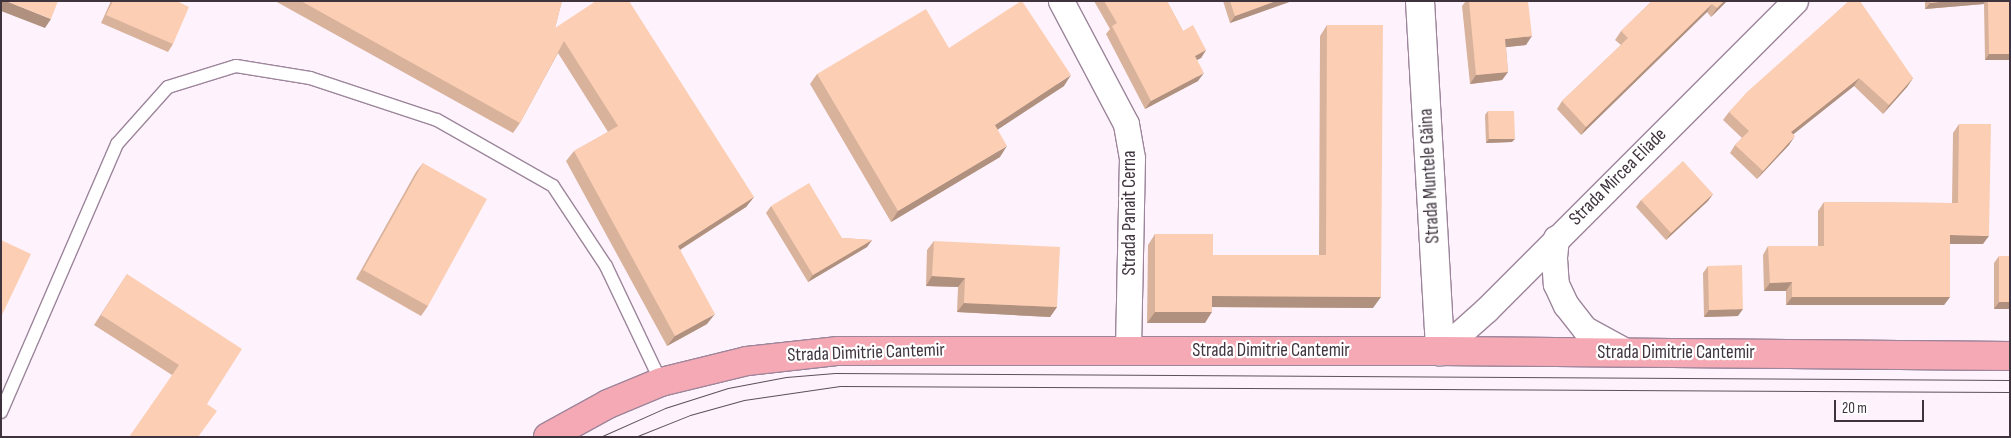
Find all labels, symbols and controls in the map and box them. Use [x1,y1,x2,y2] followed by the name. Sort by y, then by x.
[1415,108,1445,244] street label: Strada Muntele Găina
[1565,124,1671,230] street label: Strada Mircea Eliade
[1119,150,1141,276] street label: Strada Panait Cerna
[787,339,945,367] street label: Strada Dimitrie Cantemir
[1192,340,1350,362] street label: Strada Dimitrie Cantemir
[1597,342,1755,364] street label: Strada Dimitrie Cantemir
[1836,390,1926,422] scale bar
[1842,399,1867,418] text: 20 m

